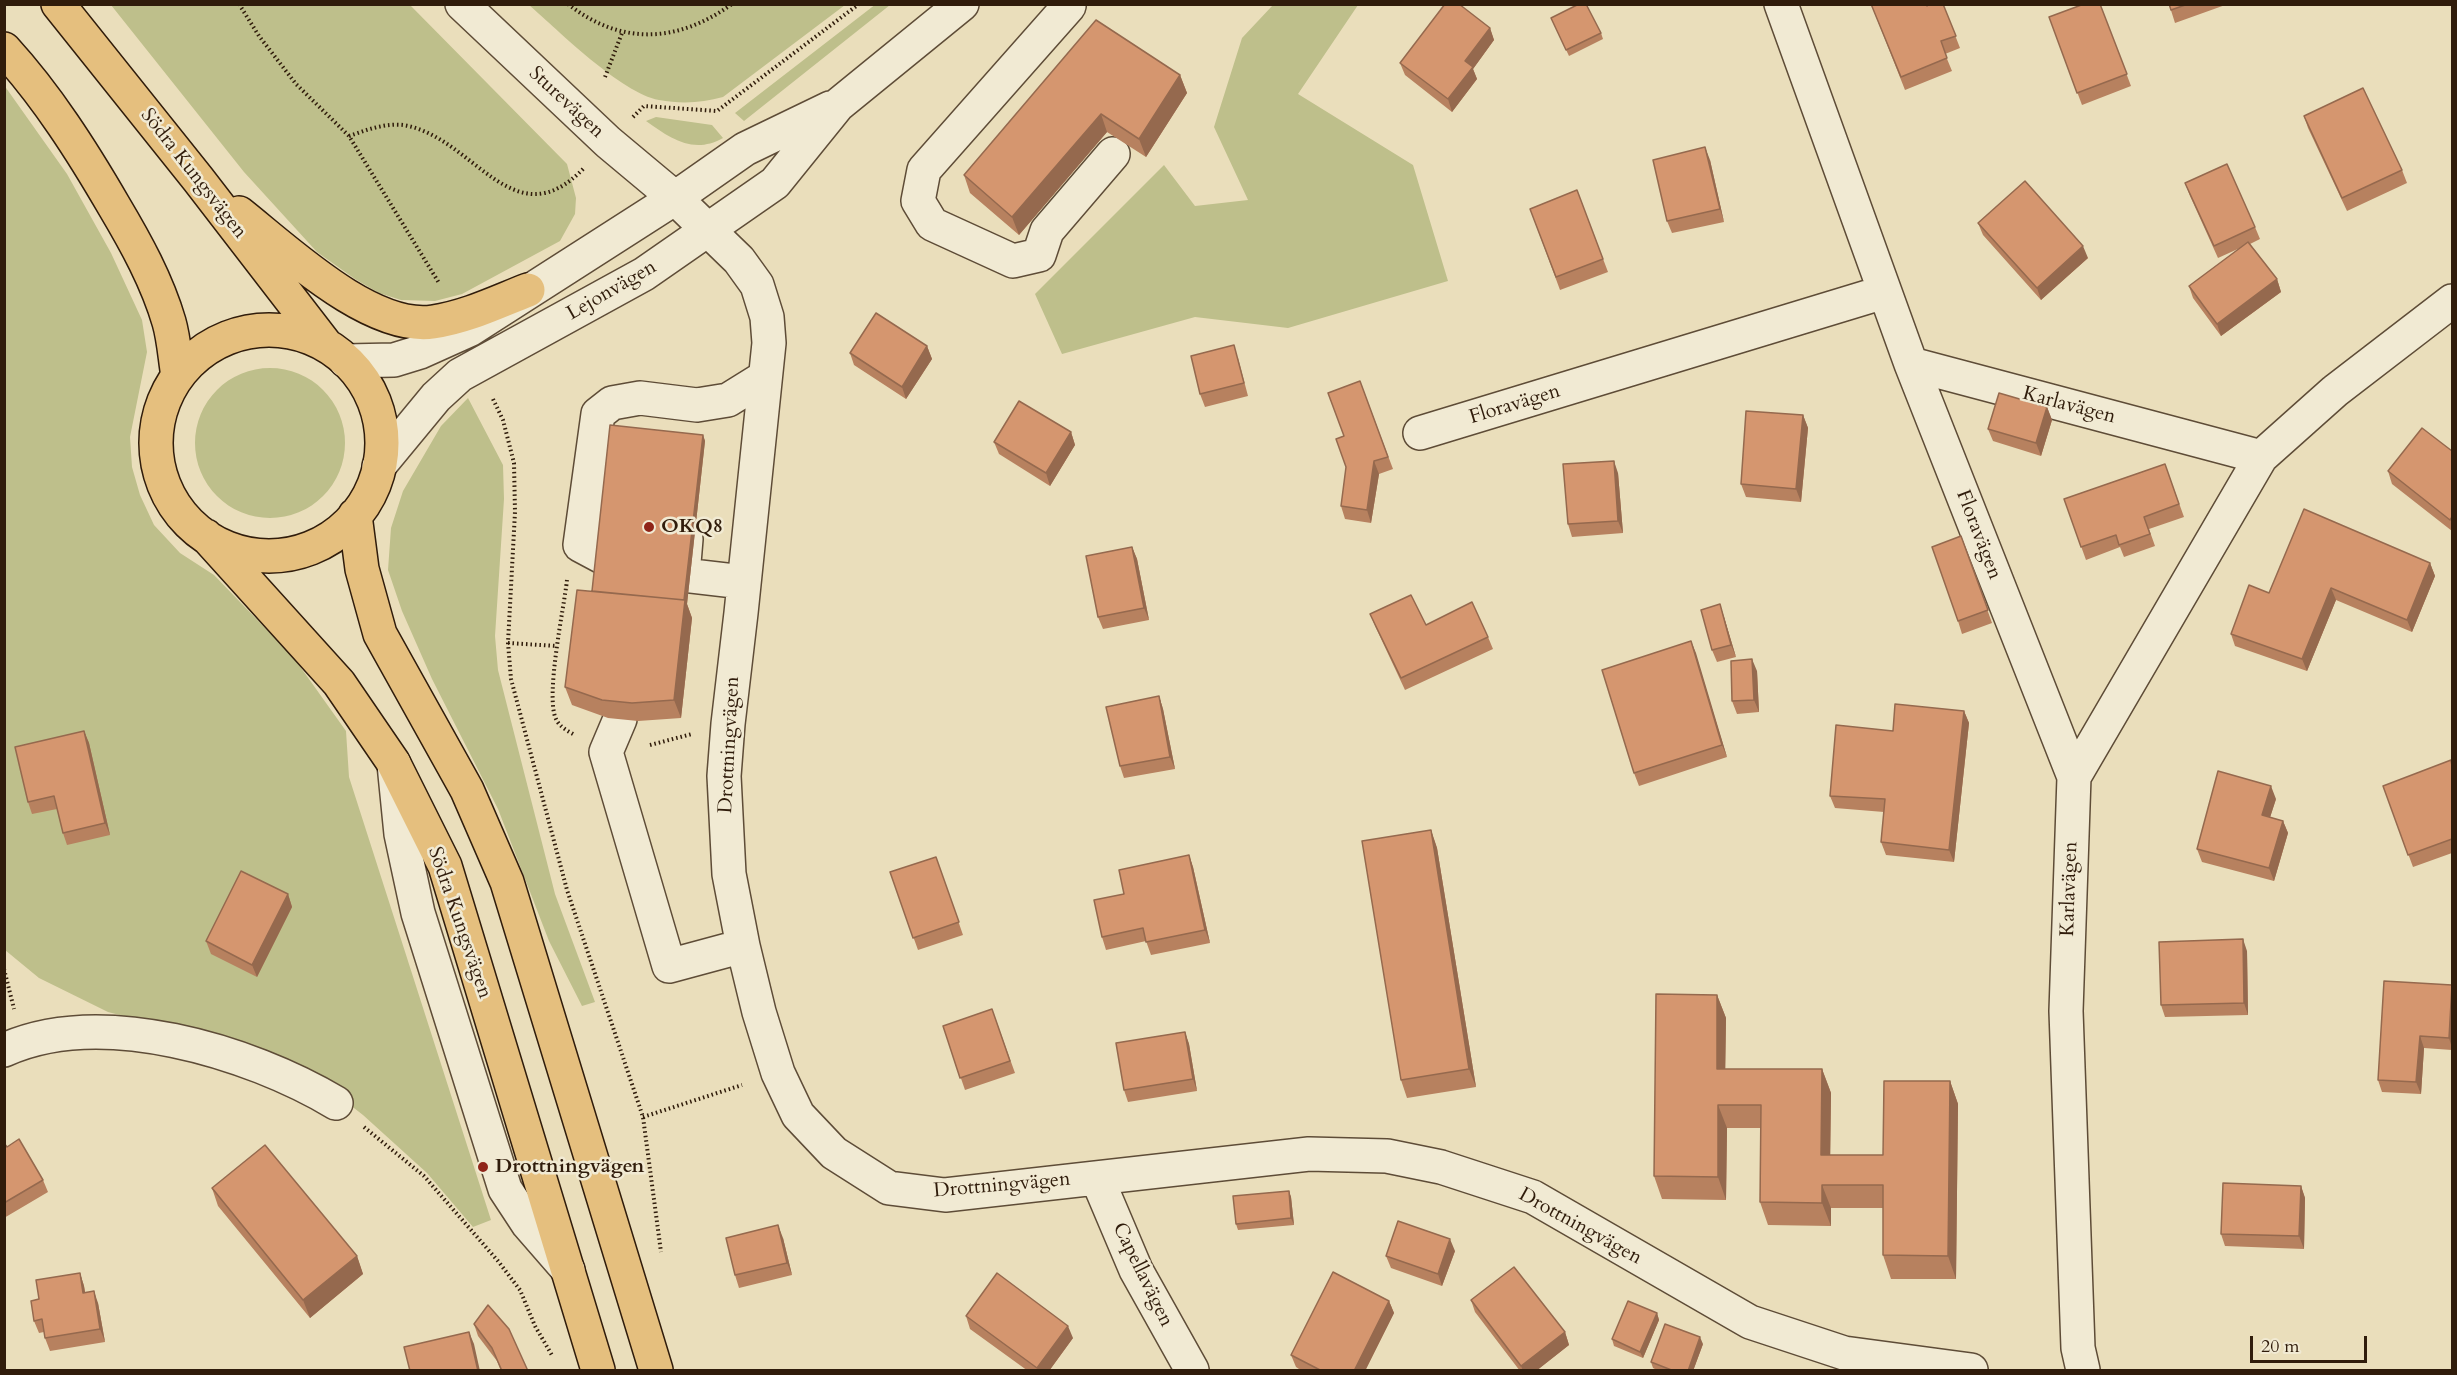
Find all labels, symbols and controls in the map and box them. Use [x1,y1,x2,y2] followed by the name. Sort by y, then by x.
[523,62,609,144] street label: Sturevägen
[135,104,251,244] street label: Södra Kungsvägen
[563,256,661,326] street label: Lejonvägen
[1467,380,1563,430] street label: Floravägen
[2020,382,2118,430] street label: Karlavägen
[1950,487,2006,583] street label: Floravägen
[661,515,723,539] place label: OKQ8
[642,520,656,534] marker: OKQ8
[714,676,746,814] street label: Drottningvägen
[2056,841,2084,937] street label: Karlavägen
[422,844,496,1002] street label: Södra Kungsvägen
[495,1155,644,1179] place label: Drottningvägen
[476,1160,490,1174] marker: Drottningvägen
[933,1168,1071,1204] street label: Drottningvägen
[1514,1183,1646,1271] street label: Drottningvägen
[1106,1219,1178,1331] street label: Capellavägen
[2253,1324,2370,1362] scale bar
[2261,1334,2300,1359] text: 20 m

